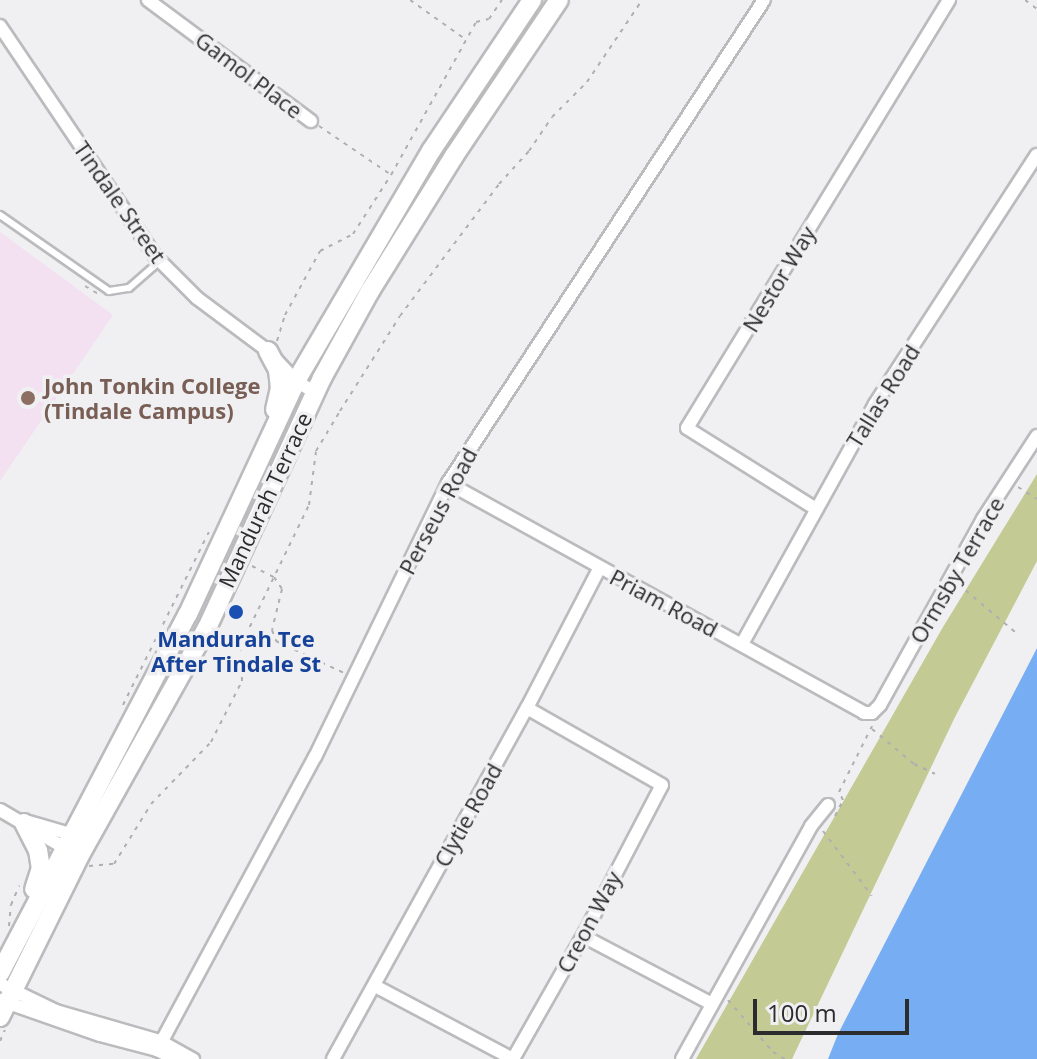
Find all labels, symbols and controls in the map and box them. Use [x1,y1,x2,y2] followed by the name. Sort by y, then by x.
[190,26,308,124] street label: Gamol Place
[68,136,172,268] street label: Tindale Street
[737,221,821,337] street label: Nestor Way
[841,340,925,452] street label: Tallas Road
[44,372,260,424] place label: John Tonkin College (Tindale Campus)
[19,389,37,407] marker: John Tonkin College (Tindale Campus)
[213,408,317,592] street label: Mandurah Terrace
[394,443,482,579] street label: Perseus Road
[904,492,1010,648] street label: Ormsby Terrace
[605,564,723,642] street label: Priam Road
[227,603,245,621] marker: Mandurah Tce After Tindale St
[151,625,321,676] place label: Mandurah Tce After Tindale St
[429,759,507,871] street label: Clytie Road
[551,867,627,977] street label: Creon Way
[757,983,913,1033] scale bar
[767,996,837,1029] text: 100 m

